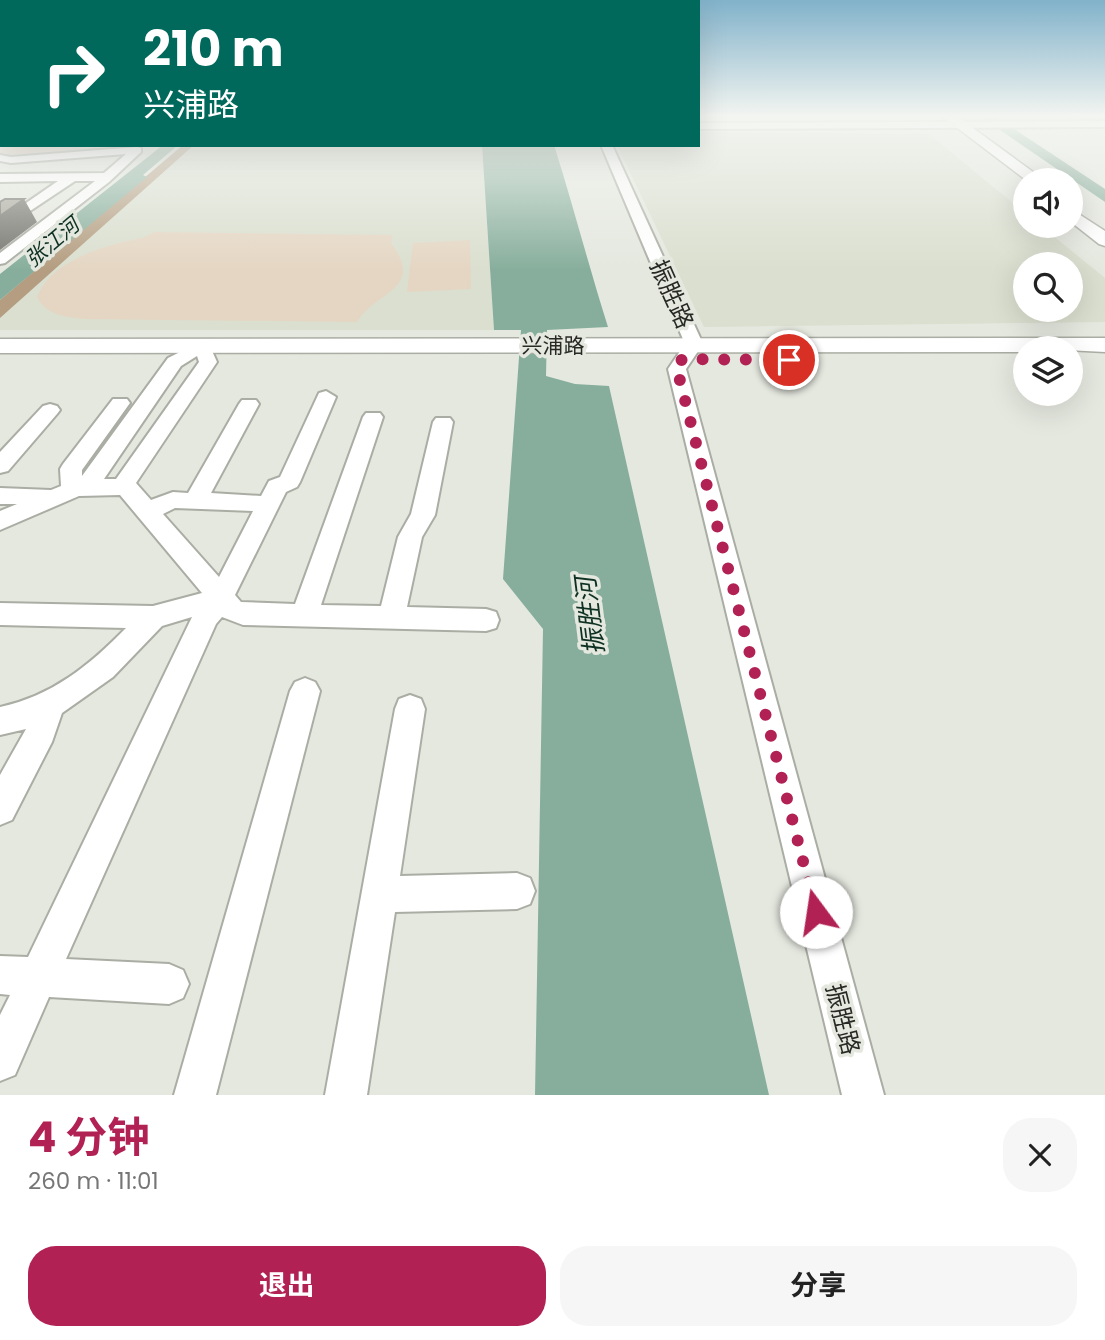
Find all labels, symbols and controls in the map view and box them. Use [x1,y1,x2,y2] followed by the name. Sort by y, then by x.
[143,15,284,83] text: 210 m
[28,28,119,119] icon: right
[143,82,239,127] text: 兴浦路
[1013,168,1083,406] map controls
[1013,168,1083,238] button: sound
[19,208,89,273] water label: 张江河
[1013,252,1083,322] button: search
[642,254,702,334] street label: 振胜路
[759,330,819,390] pin
[522,331,585,360] street label: 兴浦路
[1013,336,1083,406] button: layers
[770,341,808,379] icon: arrive
[567,570,613,657] water label: 振胜河
[779,875,853,949] position arrow
[818,980,868,1058] street label: 振胜路
[28,1108,149,1167] text: 4 分钟
[1003,1118,1077,1192] button: close
[28,1165,159,1197] text: 260 m · 11:01
[28,1246,546,1326] button: 退出
[560,1246,1077,1326] button: 分享

